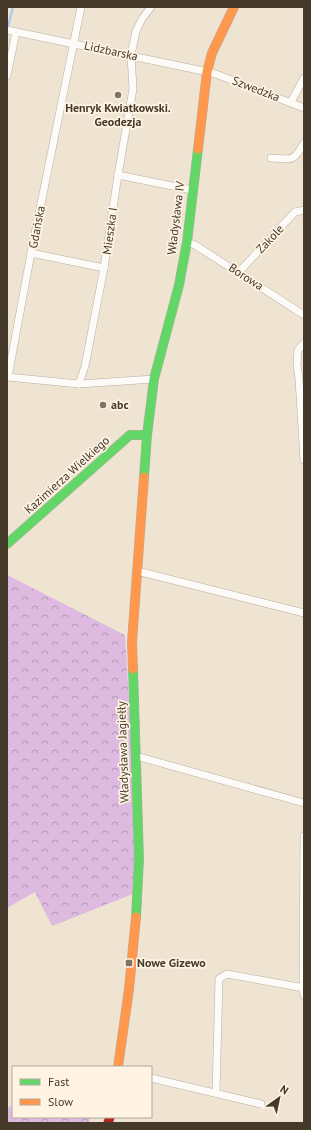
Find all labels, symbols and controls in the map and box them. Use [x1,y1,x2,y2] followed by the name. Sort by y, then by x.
[83,38,139,64] street label: Lidzbarska
[230,73,282,105] street label: Szwedzka
[113,90,123,100] marker: Henryk Kwiatkowski. Geodezja
[65,100,171,129] place label: Henryk Kwiatkowski. Geodezja
[164,180,187,256] street label: Władysława IV
[25,204,48,249] street label: Gdańska
[99,206,120,256] street label: Mieszka I
[253,221,287,256] street label: Zakole
[226,260,267,293] street label: Borowa
[111,397,129,412] place label: abc
[98,400,108,410] marker: abc
[21,432,112,517] street label: Kazimierza Wielkiego
[113,701,132,803] street label: Władysława Jagiełły
[137,955,206,970] place label: Nowe Gizewo
[124,958,134,968] marker: Nowe Gizewo
[12,1066,152,1118] legend
[48,1074,69,1089] text: Fast
[259,1078,299,1118] north arrow
[278,1082,291,1097] text: N
[48,1094,73,1109] text: Slow

